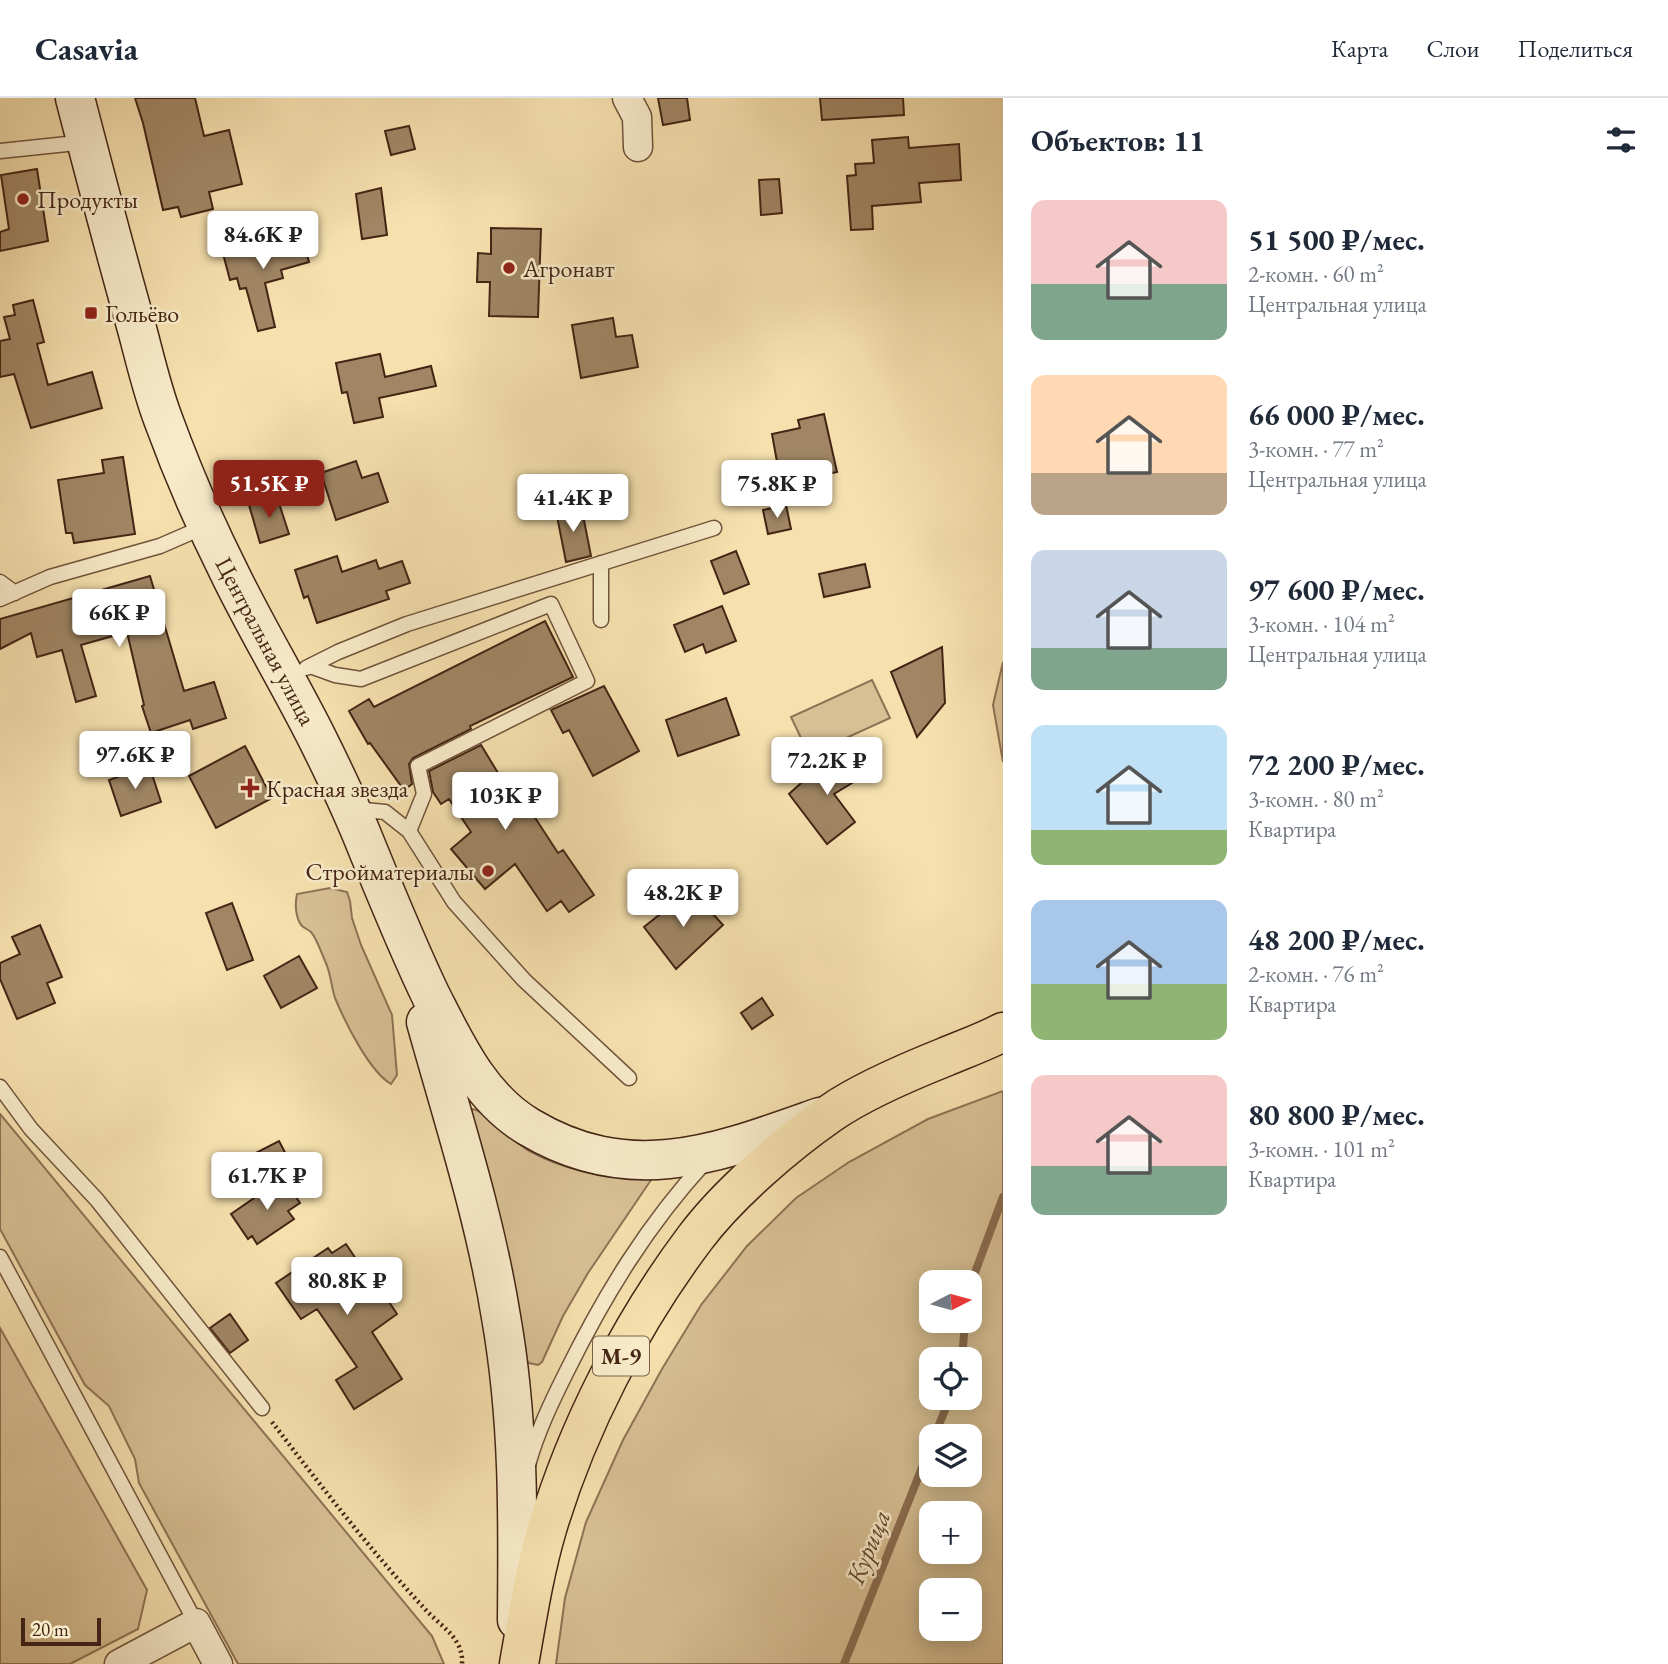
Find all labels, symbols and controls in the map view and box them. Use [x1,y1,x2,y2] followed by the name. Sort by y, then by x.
[35,27,138,70] text: Casavia
[1331,33,1388,64] text: Карта
[1426,33,1480,64] text: Слои
[1518,33,1633,64] text: Поделиться
[1031,121,1205,160] text: Объектов: 11
[1602,121,1640,159] icon: filters
[37,184,138,215] place label: Продукты
[15,191,31,207] marker: Продукты
[198,212,328,271] pin: 84.6K ₽
[223,219,303,249] text: 84.6K ₽
[1248,220,1425,259] text: 51 500 ₽/мес.
[1087,228,1171,312] icon: home
[522,253,615,284] place label: Агронавт
[1248,259,1384,289] text: 2-комн. · 60 m²
[501,260,517,276] marker: Агронавт
[1248,289,1427,319] text: Центральная улица
[105,298,179,329] place label: Гольёво
[83,305,99,321] marker: Гольёво
[1248,395,1425,434] text: 66 000 ₽/мес.
[1087,403,1171,487] icon: home
[1248,434,1384,464] text: 3-комн. · 77 m²
[204,460,334,520] pin: 51.5K ₽
[712,460,842,520] pin: 75.8K ₽
[1248,464,1427,494] text: Центральная улица
[229,468,309,498] text: 51.5K ₽
[737,468,817,498] text: 75.8K ₽
[508,474,638,534] pin: 41.4K ₽
[533,482,613,512] text: 41.4K ₽
[209,551,324,731] street label: Центральная улица
[1248,570,1425,609] text: 97 600 ₽/мес.
[1087,578,1171,662] icon: home
[70,589,168,649] pin: 66K ₽
[88,597,150,627] text: 66K ₽
[1248,609,1395,639] text: 3-комн. · 104 m²
[1248,639,1427,669] text: Центральная улица
[70,732,200,791] pin: 97.6K ₽
[762,738,892,797] pin: 72.2K ₽
[95,739,175,769] text: 97.6K ₽
[787,745,867,775] text: 72.2K ₽
[1248,745,1425,784] text: 72 200 ₽/мес.
[1087,753,1171,837] icon: home
[448,772,562,832] pin: 103K ₽
[266,773,409,804] place label: Красная звезда
[240,778,260,798] marker: Красная звезда
[468,780,542,810] text: 103K ₽
[1248,784,1384,814] text: 3-комн. · 80 m²
[1248,814,1336,844] text: Квартира
[305,856,474,887] place label: Стройматериалы
[480,863,496,879] marker: Стройматериалы
[618,870,748,929] pin: 48.2K ₽
[643,877,723,907] text: 48.2K ₽
[1248,920,1425,959] text: 48 200 ₽/мес.
[1087,928,1171,1012] icon: home
[1248,959,1384,989] text: 2-комн. · 76 m²
[1248,989,1336,1019] text: Квартира
[1248,1095,1425,1134] text: 80 800 ₽/мес.
[1087,1103,1171,1187] icon: home
[1248,1134,1395,1164] text: 3-комн. · 101 m²
[202,1152,332,1212] pin: 61.7K ₽
[227,1160,307,1190] text: 61.7K ₽
[1248,1164,1336,1194] text: Квартира
[282,1258,412,1317] pin: 80.8K ₽
[307,1265,387,1295] text: 80.8K ₽
[919,1270,982,1334] north arrow
[919,1270,982,1641] map controls
[593,1336,649,1376] road number: М-9
[919,1347,982,1410] button: locate
[919,1424,982,1487] button: layers
[919,1501,982,1564] button: +
[837,1505,898,1590] water label: Курица
[919,1578,982,1641] button: −
[21,1615,102,1647] scale bar
[32,1617,69,1642] text: 20 m

